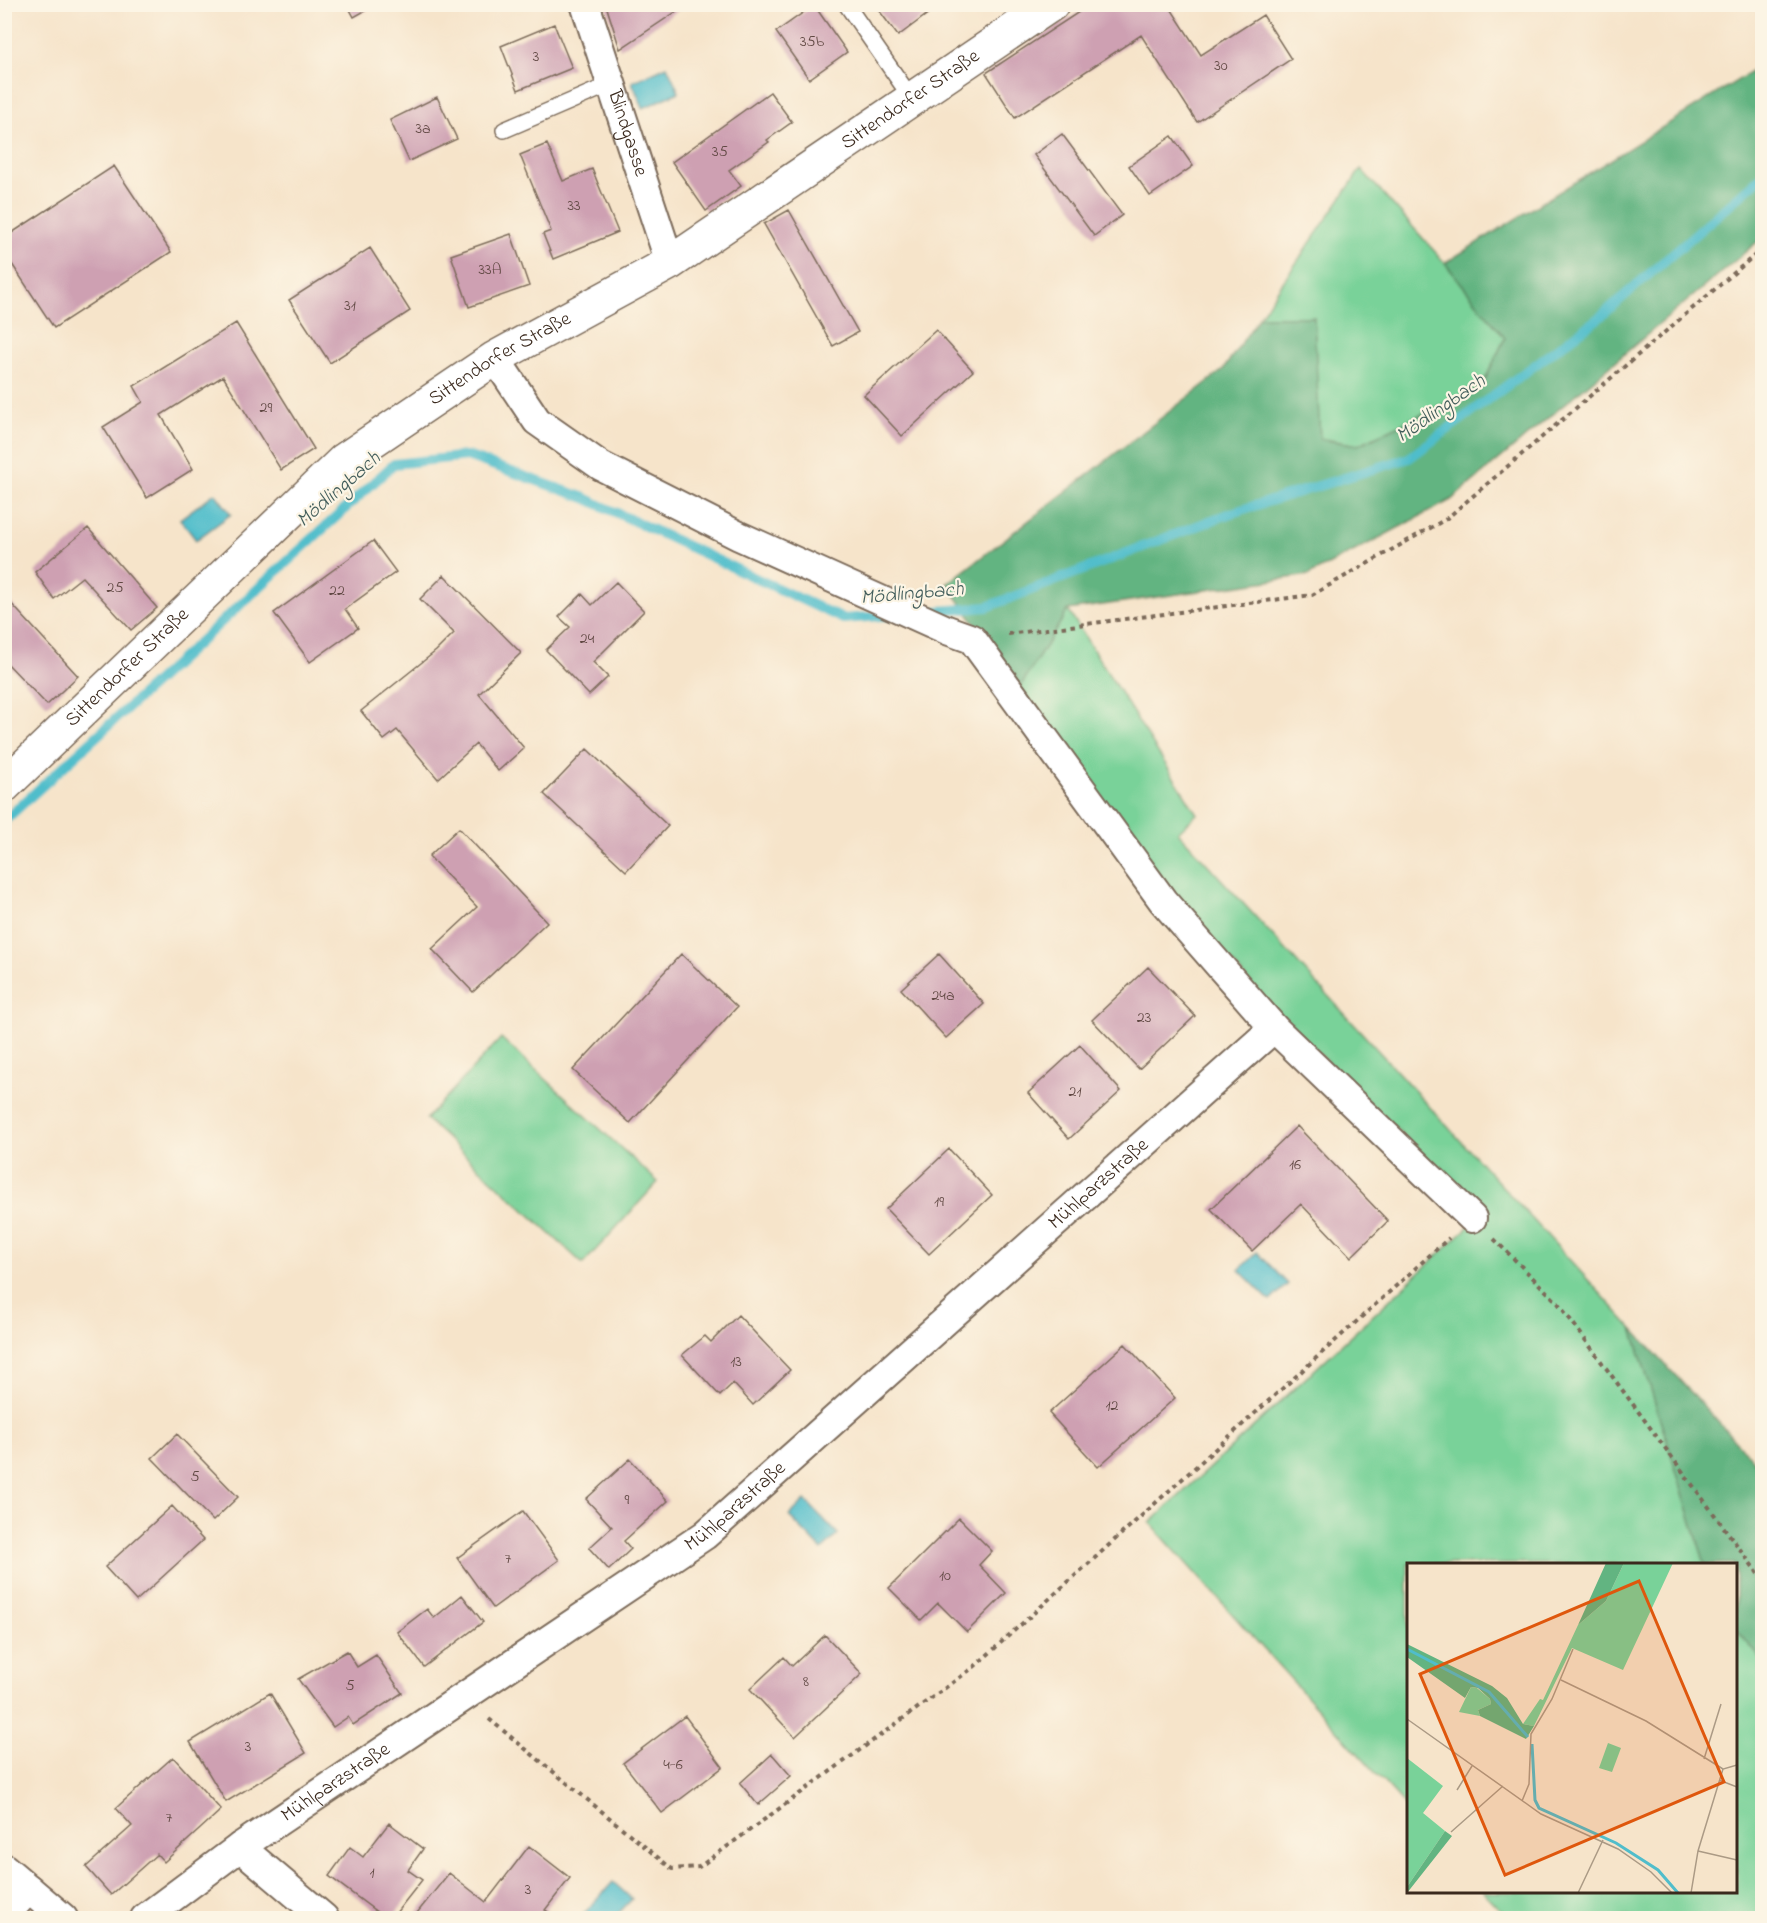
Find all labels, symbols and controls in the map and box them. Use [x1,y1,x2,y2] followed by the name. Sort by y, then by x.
[800,30,825,54] house number: 35b
[835,42,986,157] street label: Sittendorfer Straße
[533,45,539,69] house number: 3
[1214,54,1228,78] house number: 30
[599,85,655,180] street label: Blindgasse
[415,117,431,141] house number: 3a
[712,140,728,164] house number: 35
[567,194,581,218] house number: 33
[478,258,502,282] house number: 33A
[344,294,356,318] house number: 31
[423,305,576,413] street label: Sittendorfer Straße
[1390,366,1493,452] water label: Mödlingbach
[260,396,273,420] house number: 29
[290,444,389,536] water label: Mödlingbach
[859,574,966,614] water label: Mödlingbach
[106,576,124,600] house number: 25
[329,579,345,603] house number: 22
[59,601,196,734] street label: Sittendorfer Straße
[580,627,595,651] house number: 24
[931,984,955,1008] house number: 24a
[1137,1006,1151,1030] house number: 23
[1068,1080,1082,1104] house number: 21
[1042,1131,1156,1237] street label: Mühlparzstraße
[1289,1153,1301,1177] house number: 16
[934,1190,944,1214] house number: 19
[730,1350,742,1374] house number: 13
[1105,1394,1119,1418] house number: 12
[679,1455,793,1559] street label: Mühlparzstraße
[190,1465,200,1489] house number: 5
[625,1488,630,1512] house number: 9
[505,1547,512,1571] house number: 7
[1407,1563,1737,1893] inset map
[939,1564,951,1588] house number: 10
[803,1670,809,1694] house number: 8
[345,1674,355,1698] house number: 5
[245,1735,251,1759] house number: 3
[275,1736,396,1830] street label: Mühlparzstraße
[663,1753,683,1777] house number: 4-6
[166,1806,173,1830] house number: 7
[369,1861,375,1885] house number: 1
[525,1878,531,1902] house number: 3

